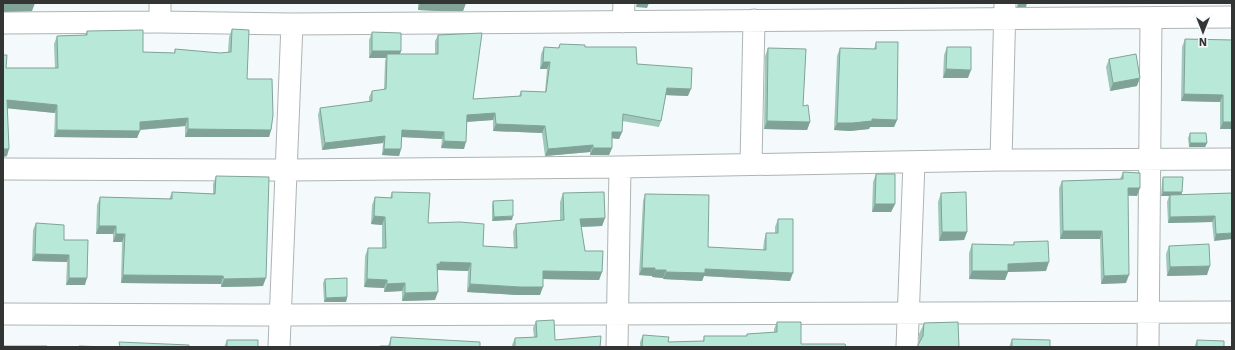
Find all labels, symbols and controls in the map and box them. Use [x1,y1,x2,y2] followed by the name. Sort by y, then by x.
[1183,12,1223,52] north arrow
[1199,35,1207,48] text: N

